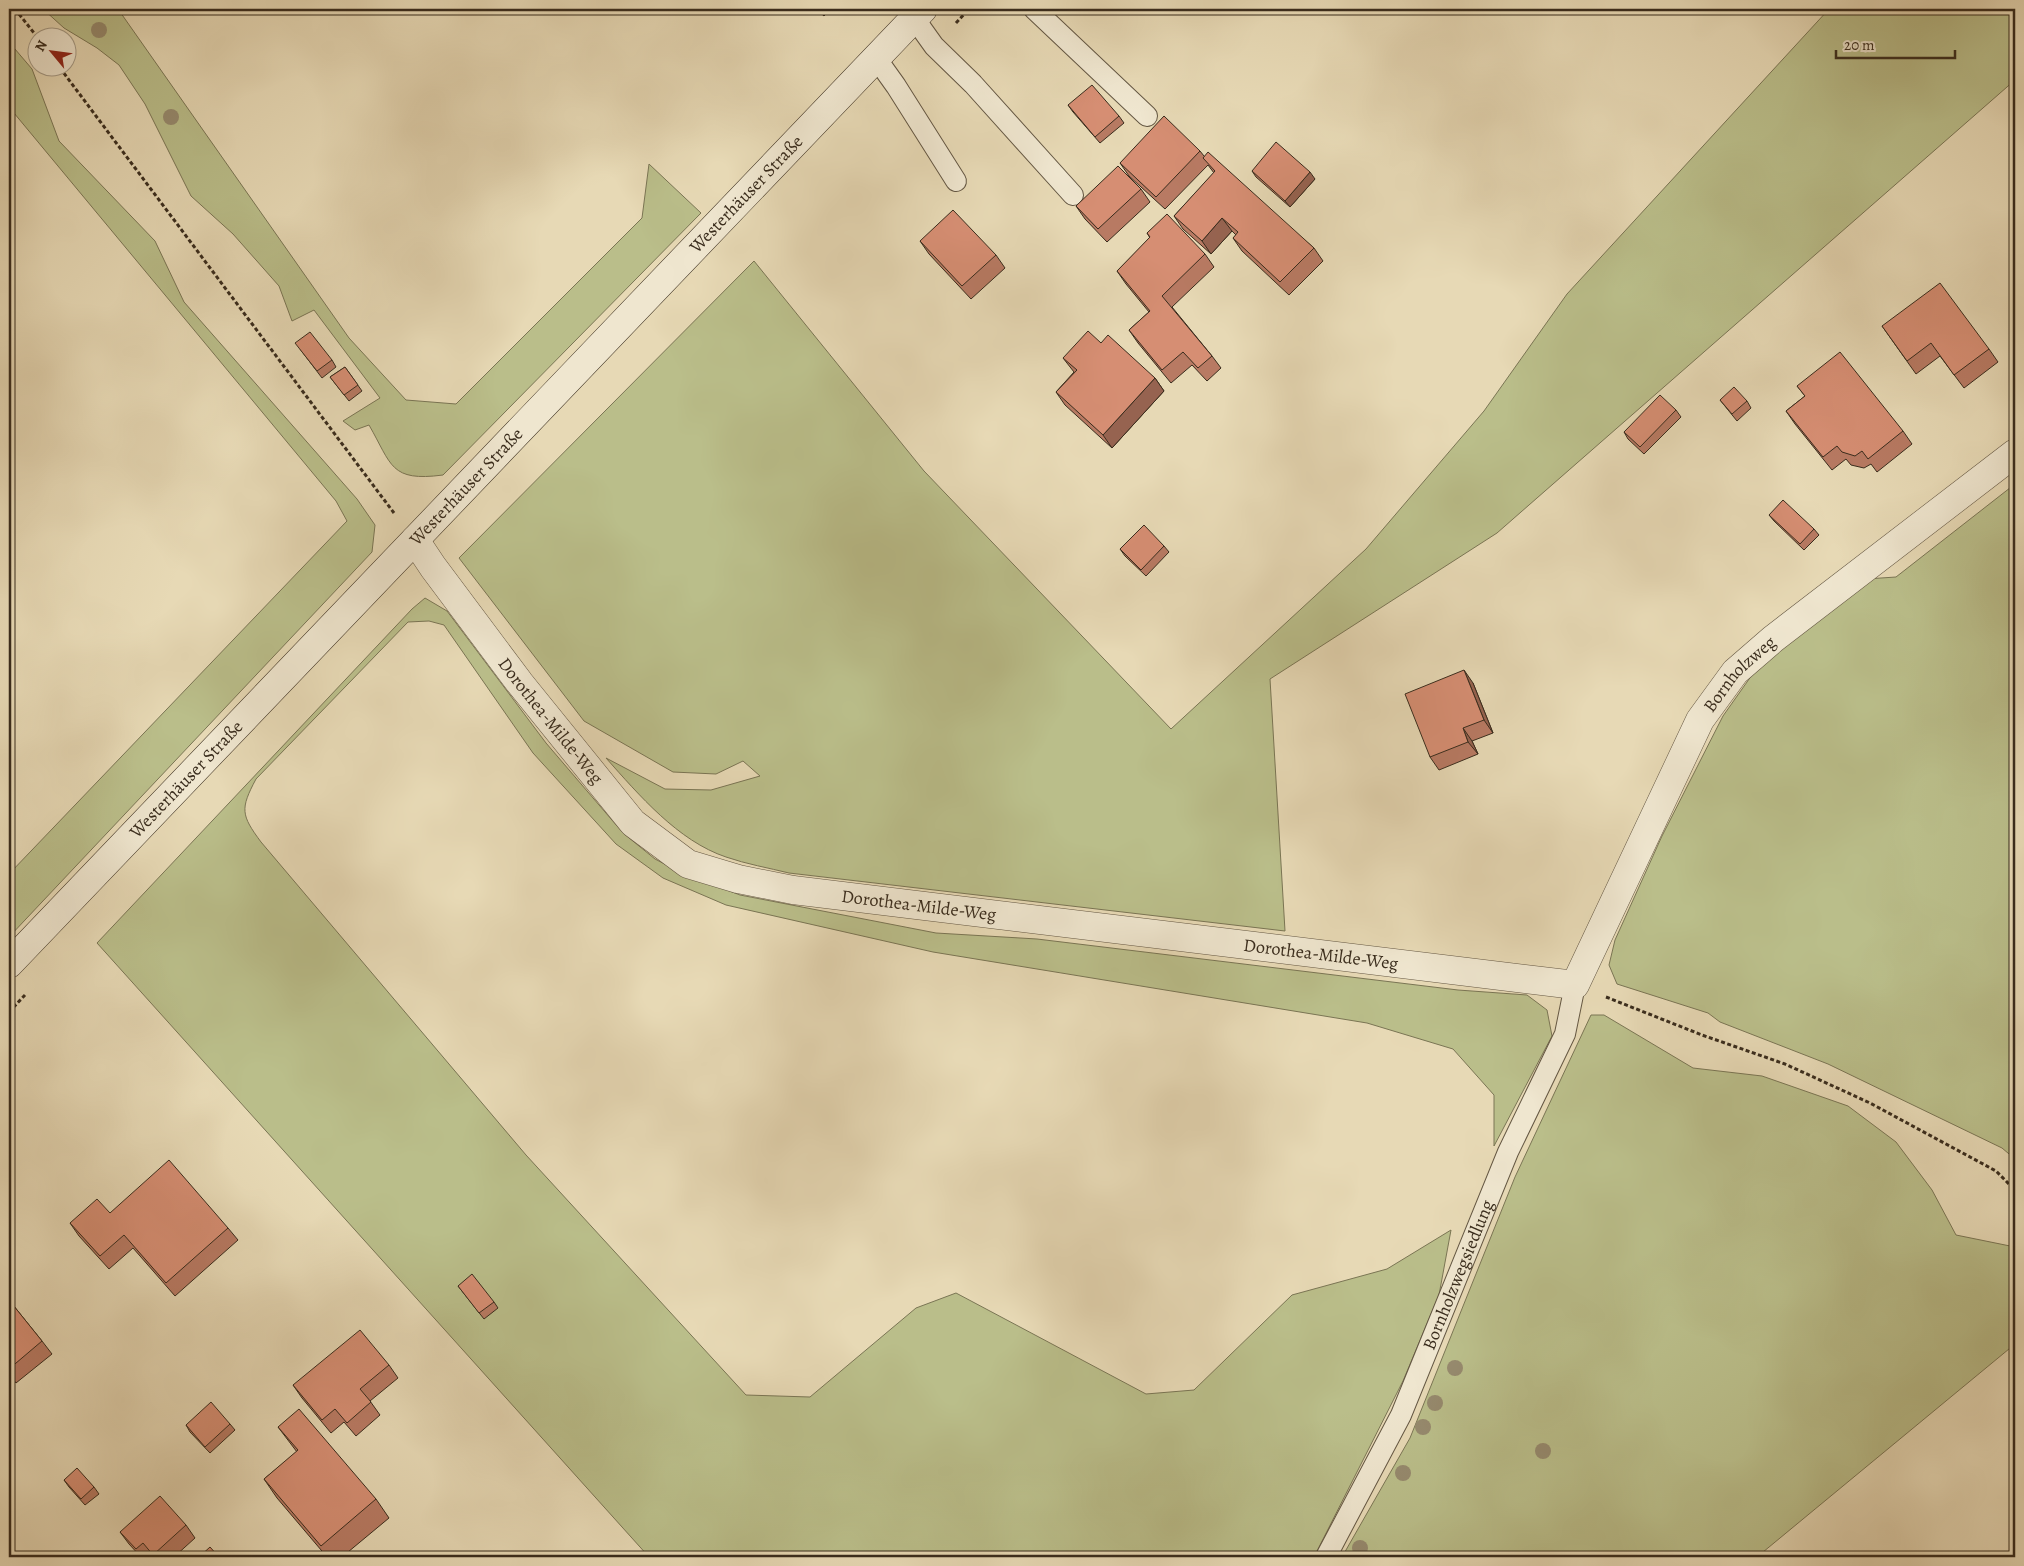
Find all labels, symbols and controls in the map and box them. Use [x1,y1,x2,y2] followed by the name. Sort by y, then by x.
[28,28,78,78] north arrow
[1836,28,1955,60] scale bar
[1844,35,1875,55] text: 20 m
[30,37,52,55] text: N
[683,130,808,259] street label: Westerhäuser Straße
[403,422,528,551] street label: Westerhäuser Straße
[1698,630,1781,717] street label: Bornholzweg
[493,652,609,789] street label: Dorothea-Milde-Weg
[123,715,248,844] street label: Westerhäuser Straße
[840,884,998,927] street label: Dorothea-Milde-Weg
[1242,933,1400,975] street label: Dorothea-Milde-Weg
[1417,1196,1499,1353] street label: Bornholzwegsiedlung

